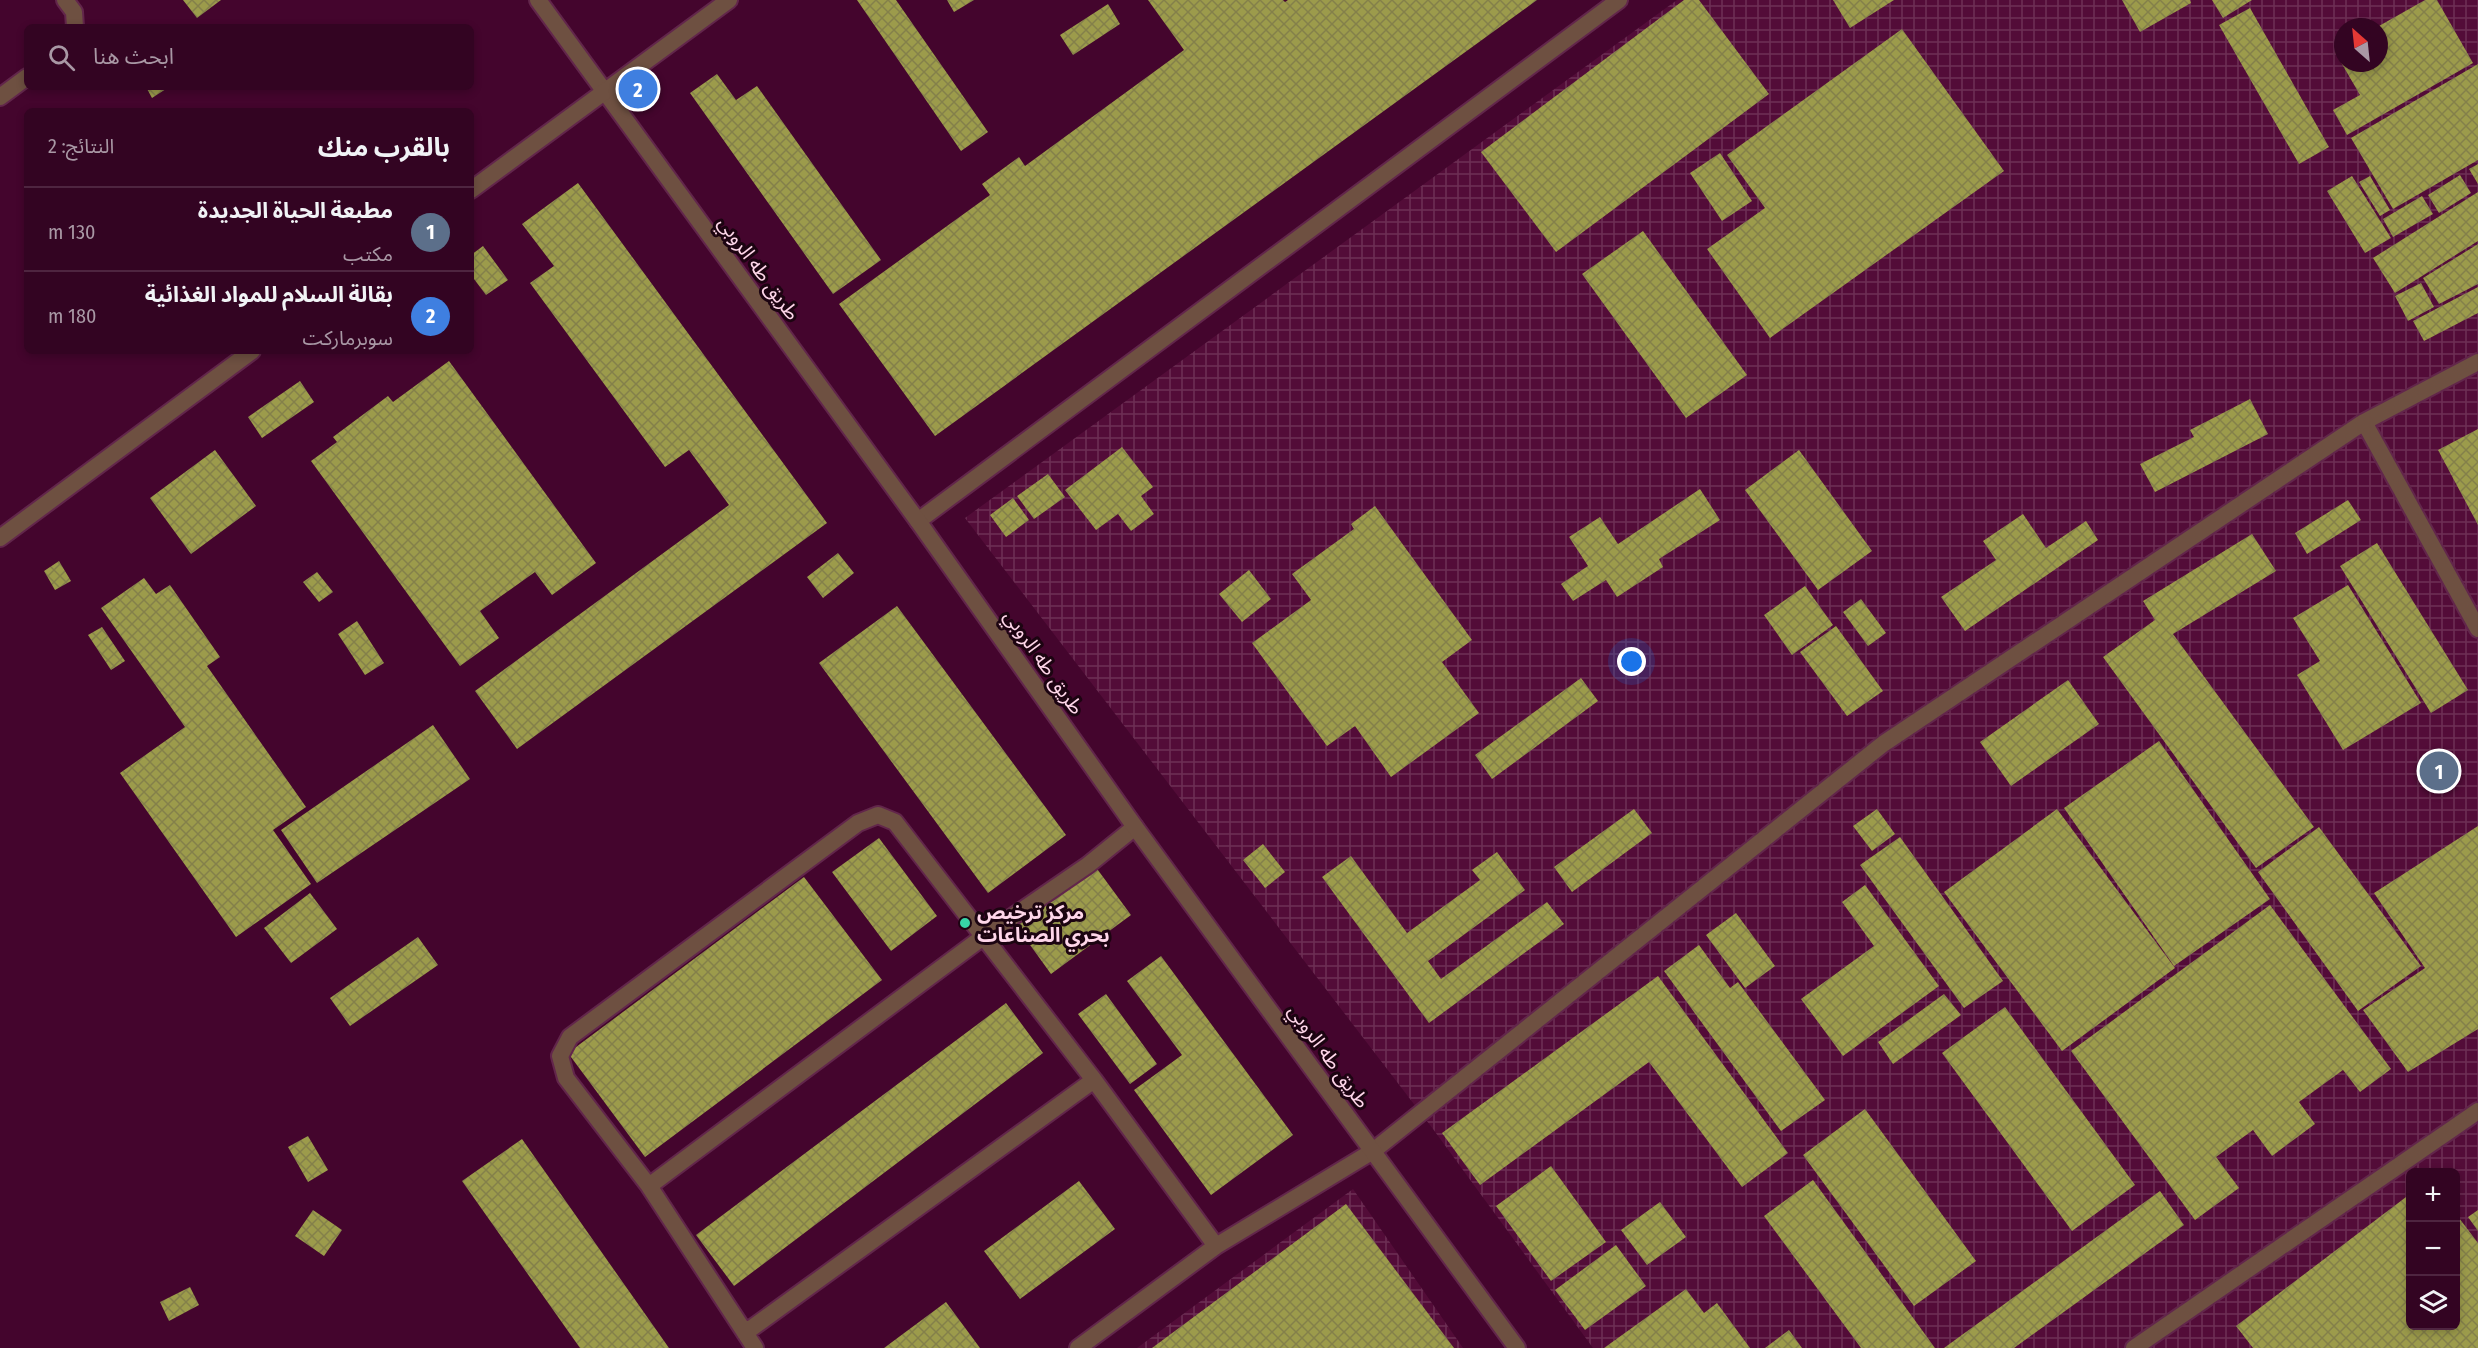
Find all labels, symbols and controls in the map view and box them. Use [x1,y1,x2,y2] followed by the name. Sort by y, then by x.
[2334,18,2388,72] north arrow
[24,24,474,90] search box
[45,41,78,74] icon: search
[93,43,174,70] text: ابحث هنا
[618,66,658,112] pin: 2
[318,132,450,163] text: بالقرب منك
[48,134,114,158] text: النتائج: 2
[198,197,393,224] text: مطبعة الحياة الجديدة
[710,211,805,327] street label: طريق طه الروبي
[48,220,95,244] text: 130 m
[426,220,435,244] text: 1
[343,242,393,266] text: مكتب
[145,281,393,308] text: بقالة السلام للمواد الغذائية
[48,304,96,328] text: 180 m
[426,304,435,328] text: 2
[302,326,393,350] text: سوبرماركت
[996,605,1089,721] street label: طريق طه الروبي
[1617,647,1646,676] your location
[2420,748,2458,794] pin: 1
[977,900,1110,952] place label: مركز ترخيص بحري الصناعات
[958,916,972,930] marker: مركز ترخيص بحري الصناعات
[1280,999,1375,1115] street label: طريق طه الروبي
[2406,1168,2460,1330] map controls
[2406,1168,2460,1222] button: +
[2406,1222,2460,1276] button: −
[2406,1276,2460,1330] button: layers

